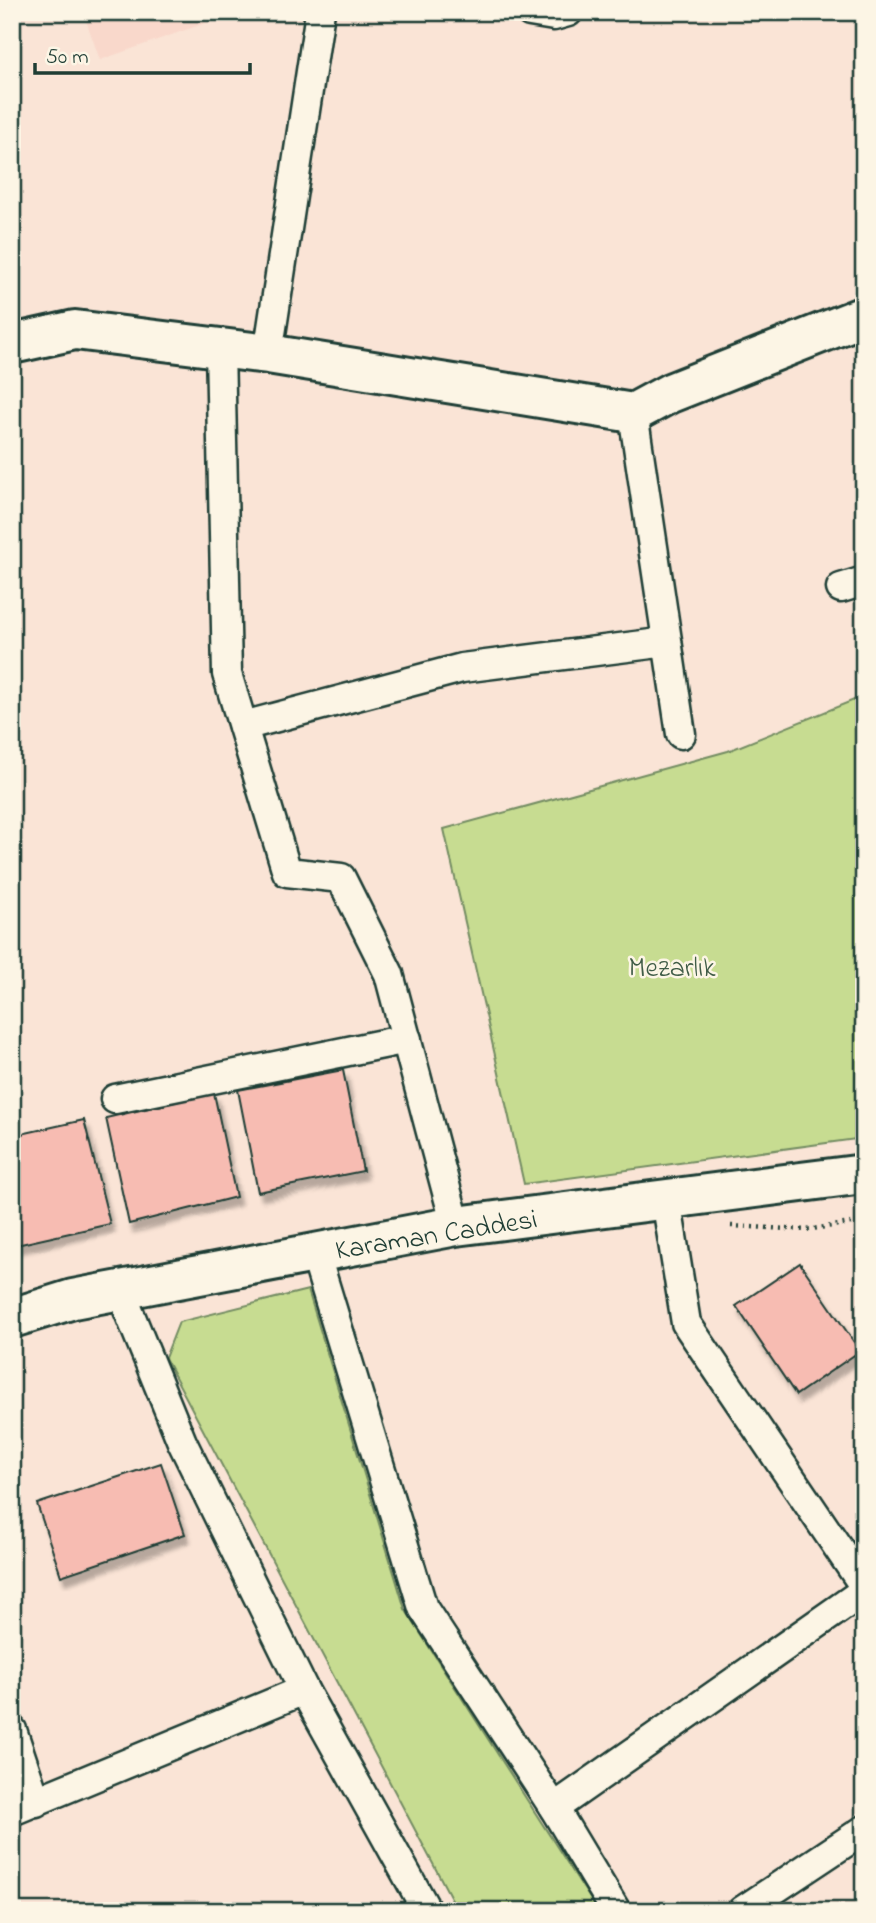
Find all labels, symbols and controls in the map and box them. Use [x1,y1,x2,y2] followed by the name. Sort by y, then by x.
[35,32,250,76] scale bar
[46,43,89,73] text: 50 m
[628,949,716,990] park label: Mezarlık
[333,1200,540,1273] street label: Karaman Caddesi

